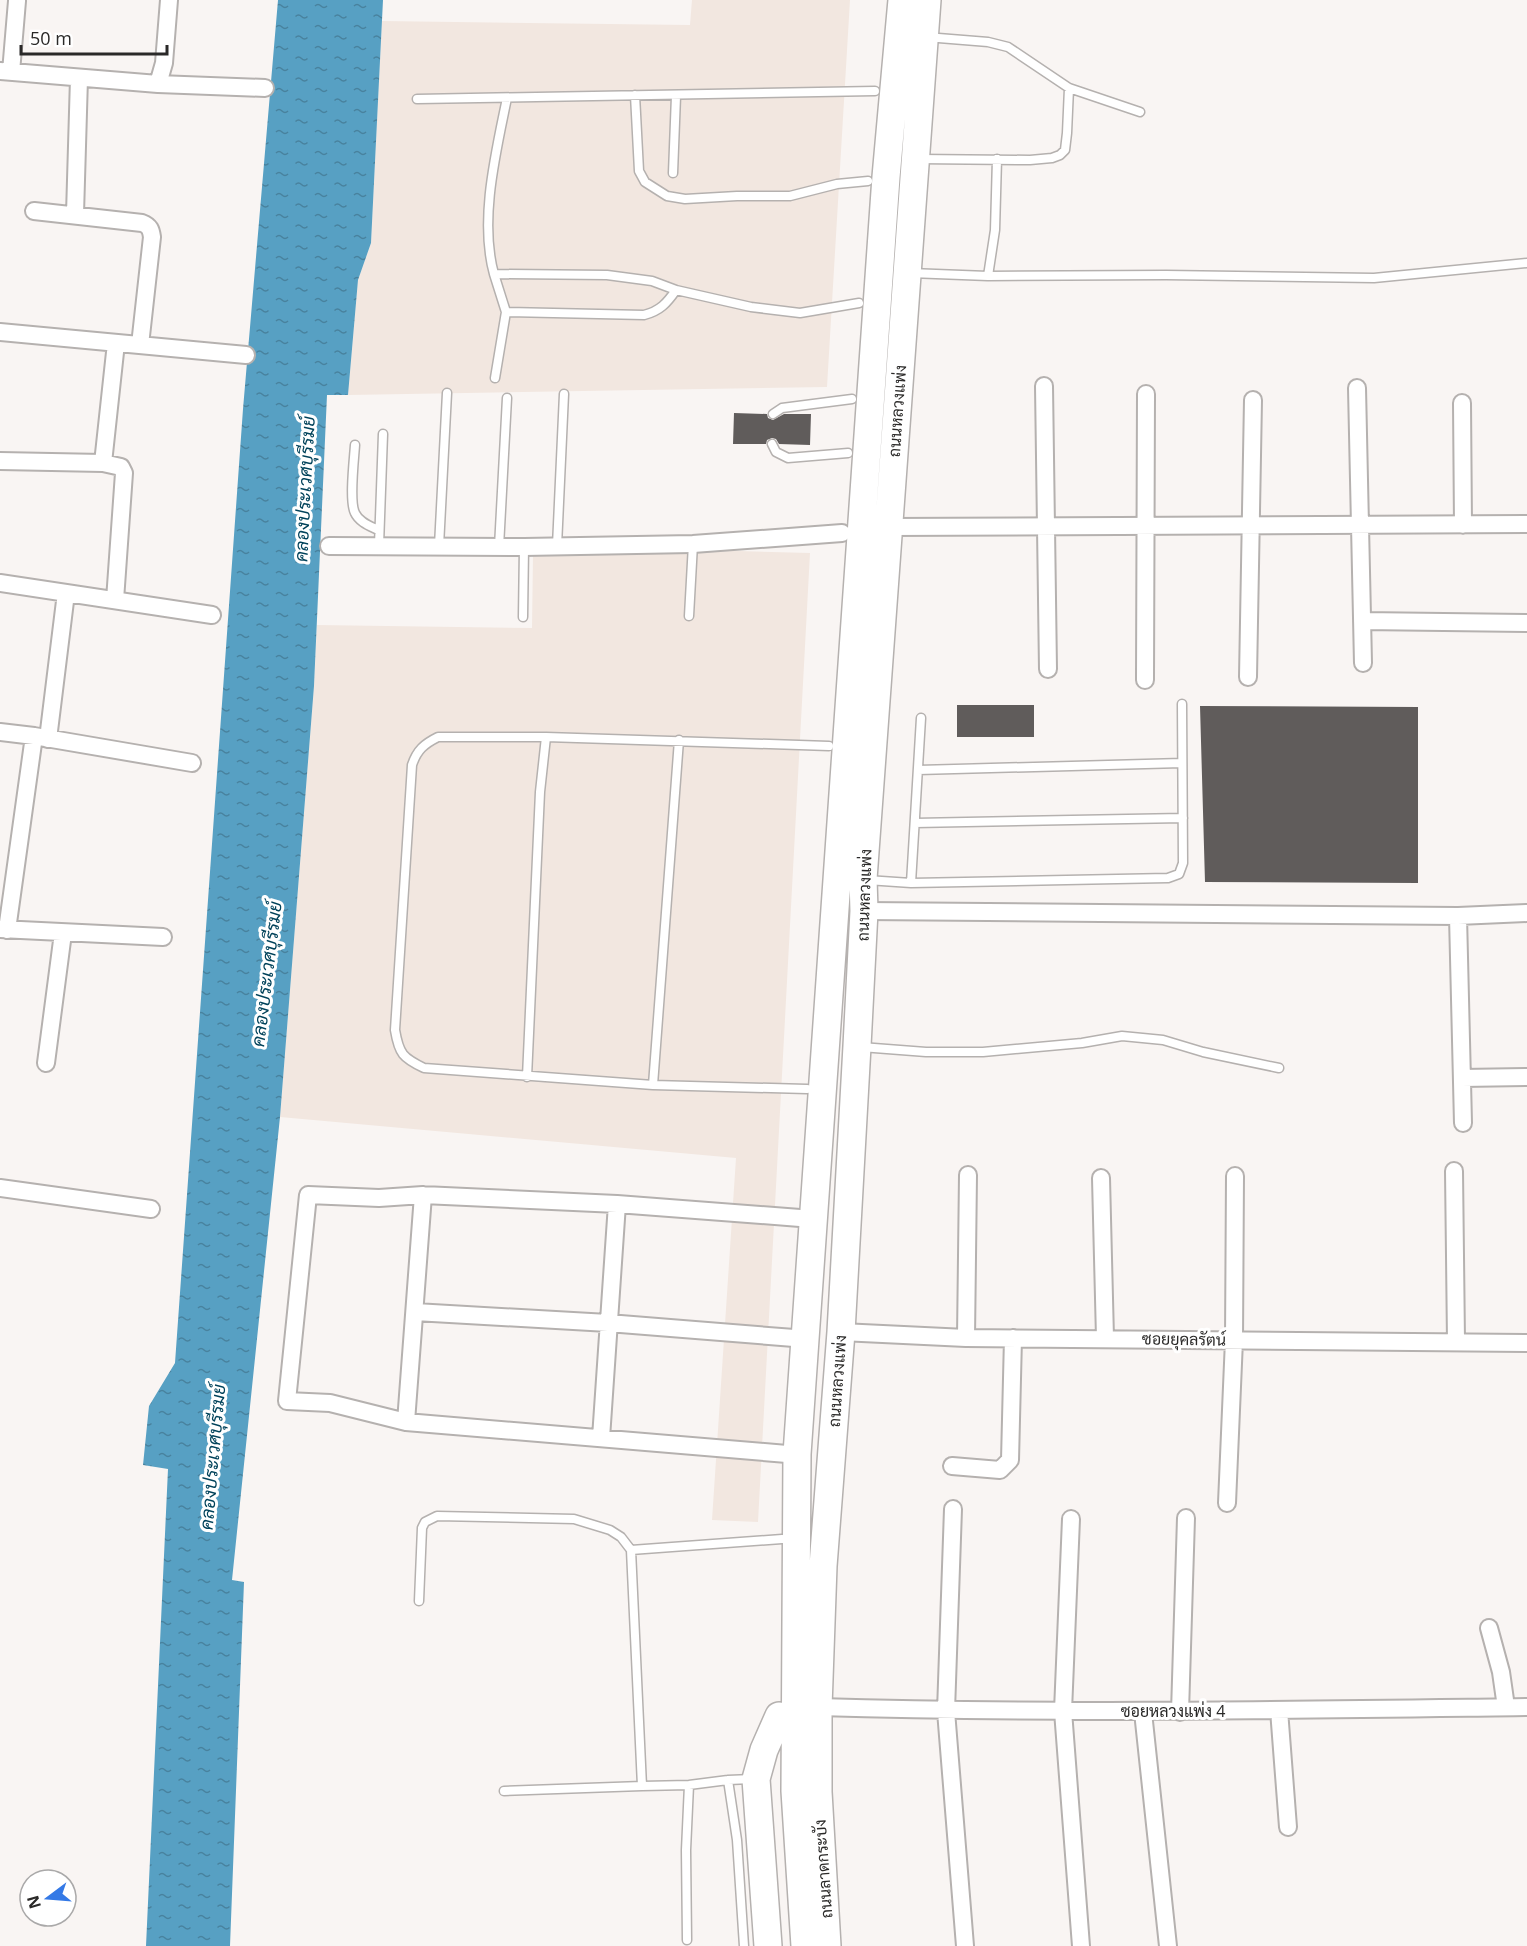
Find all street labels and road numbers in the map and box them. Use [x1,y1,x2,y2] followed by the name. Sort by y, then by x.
[883,364,911,458] street label: ถนนหลวงแพ่ง
[851,848,877,942] street label: ถนนหลวงแพ่ง
[1142,1326,1226,1352] street label: ซอยยุคลรัตน์
[823,1334,851,1428] street label: ถนนหลวงแพ่ง
[1121,1700,1225,1722] street label: ซอยหลวงแพ่ง 4
[809,1819,837,1919] street label: ถนนลาดกระบัง

